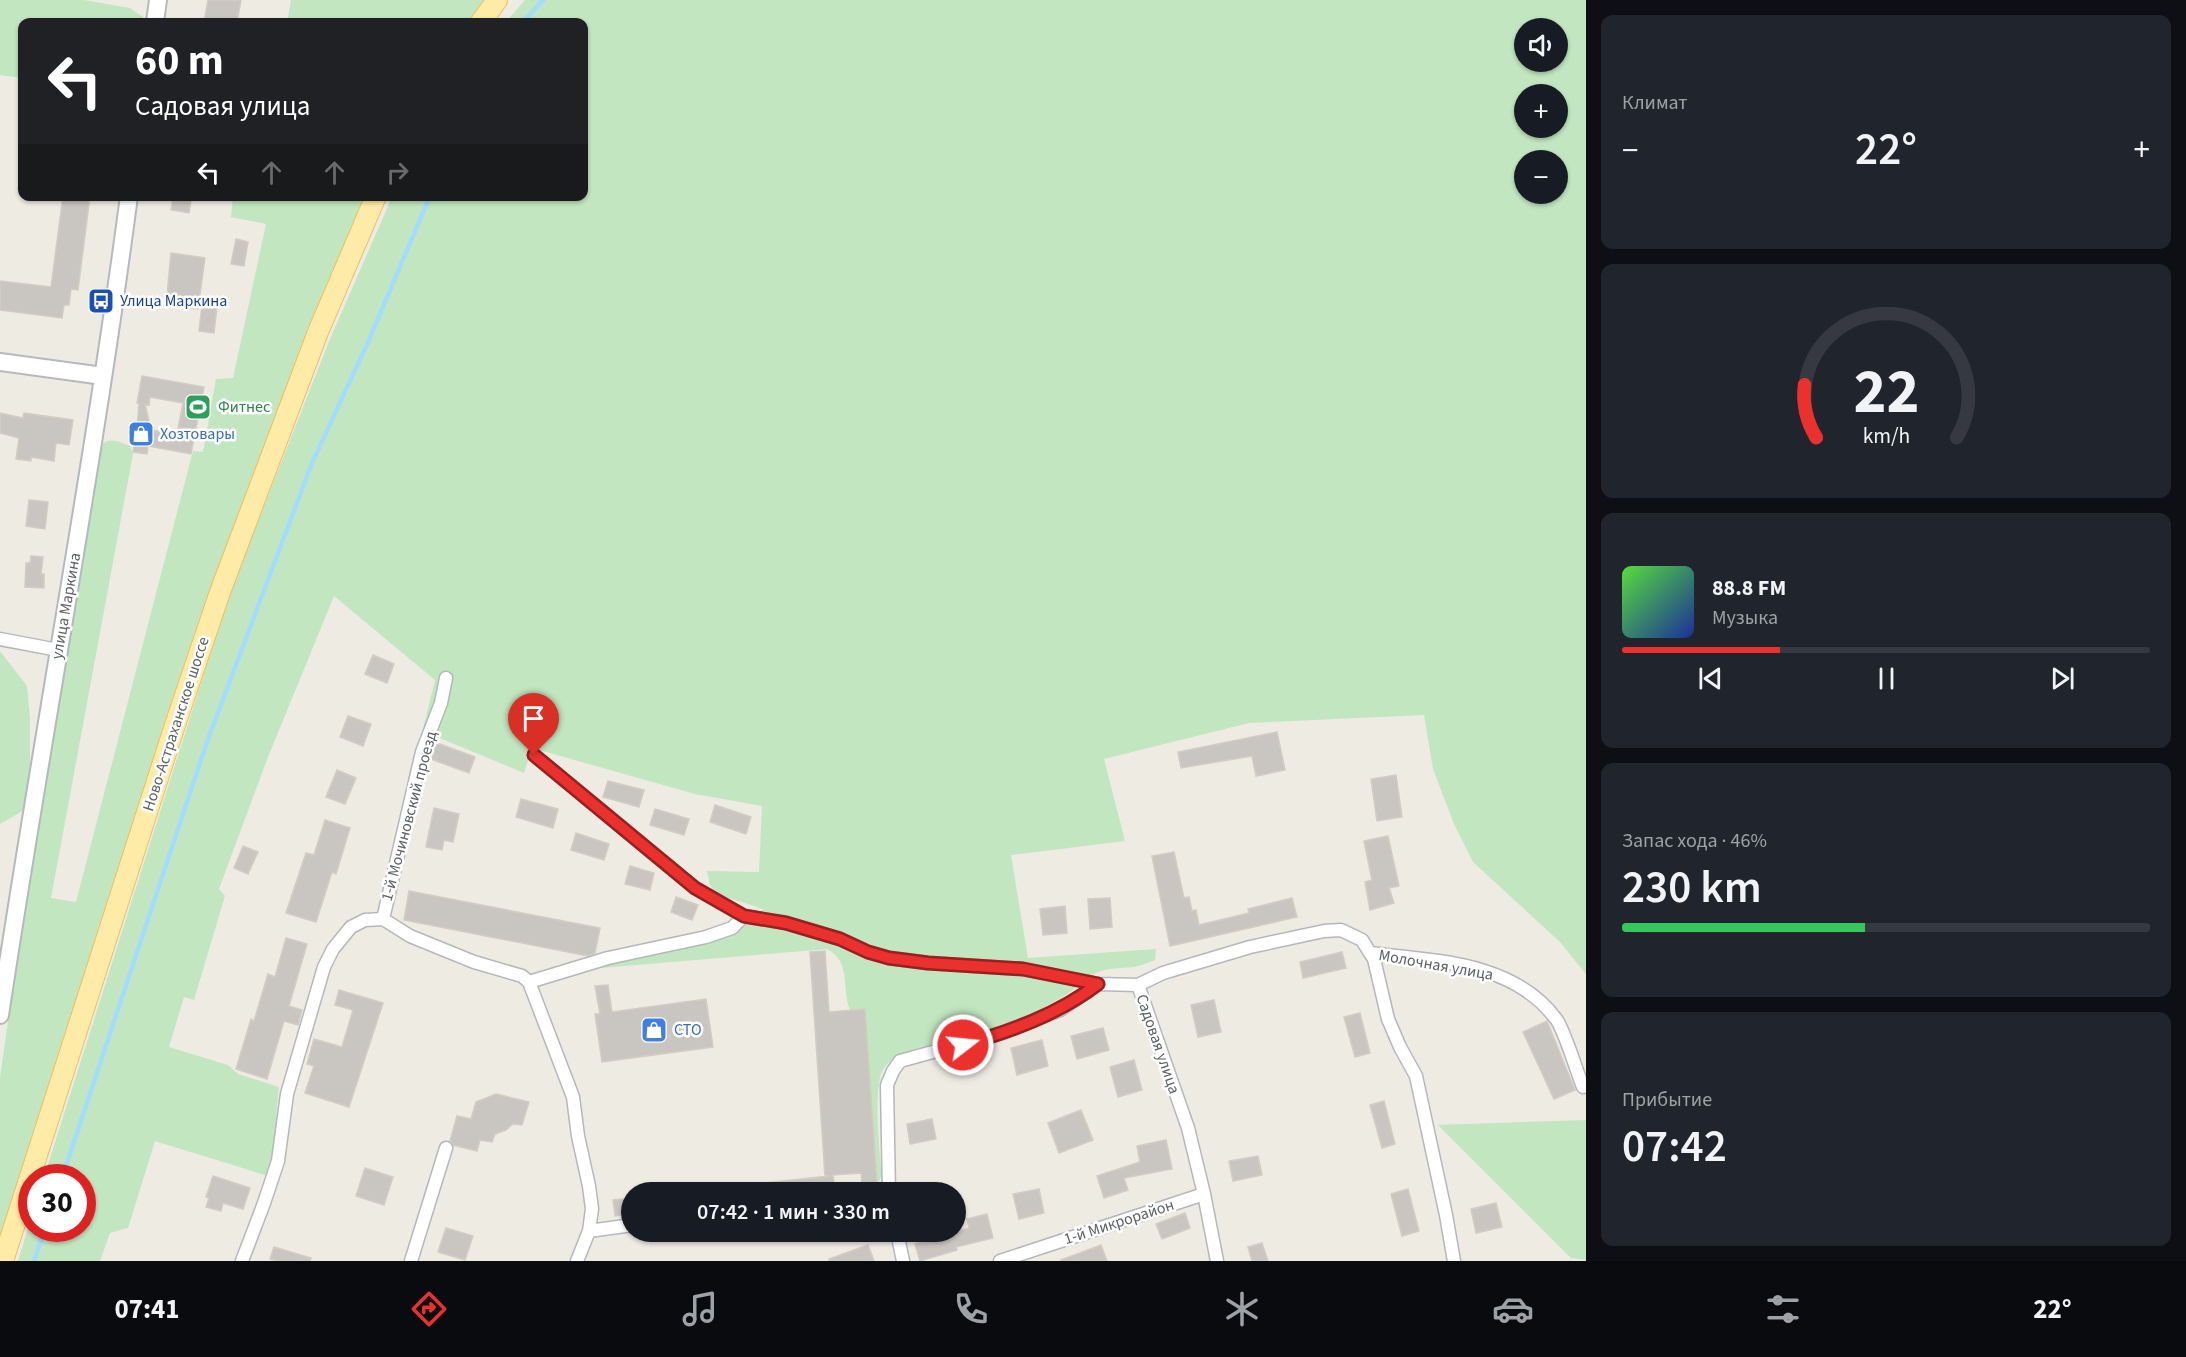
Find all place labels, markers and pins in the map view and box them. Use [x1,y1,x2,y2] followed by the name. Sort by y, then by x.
[86,286,116,316] bus stop icon: Улица Маркина
[120,290,227,312] place label: Улица Маркина
[183,392,213,422] sports icon: Фитнес
[218,396,270,418] place label: Фитнес
[126,419,156,449] shop icon: Хозтовары
[160,423,235,445] place label: Хозтовары
[508,693,559,755] pin
[639,1015,669,1045] shop icon: СТО
[674,1019,702,1041] place label: СТО

